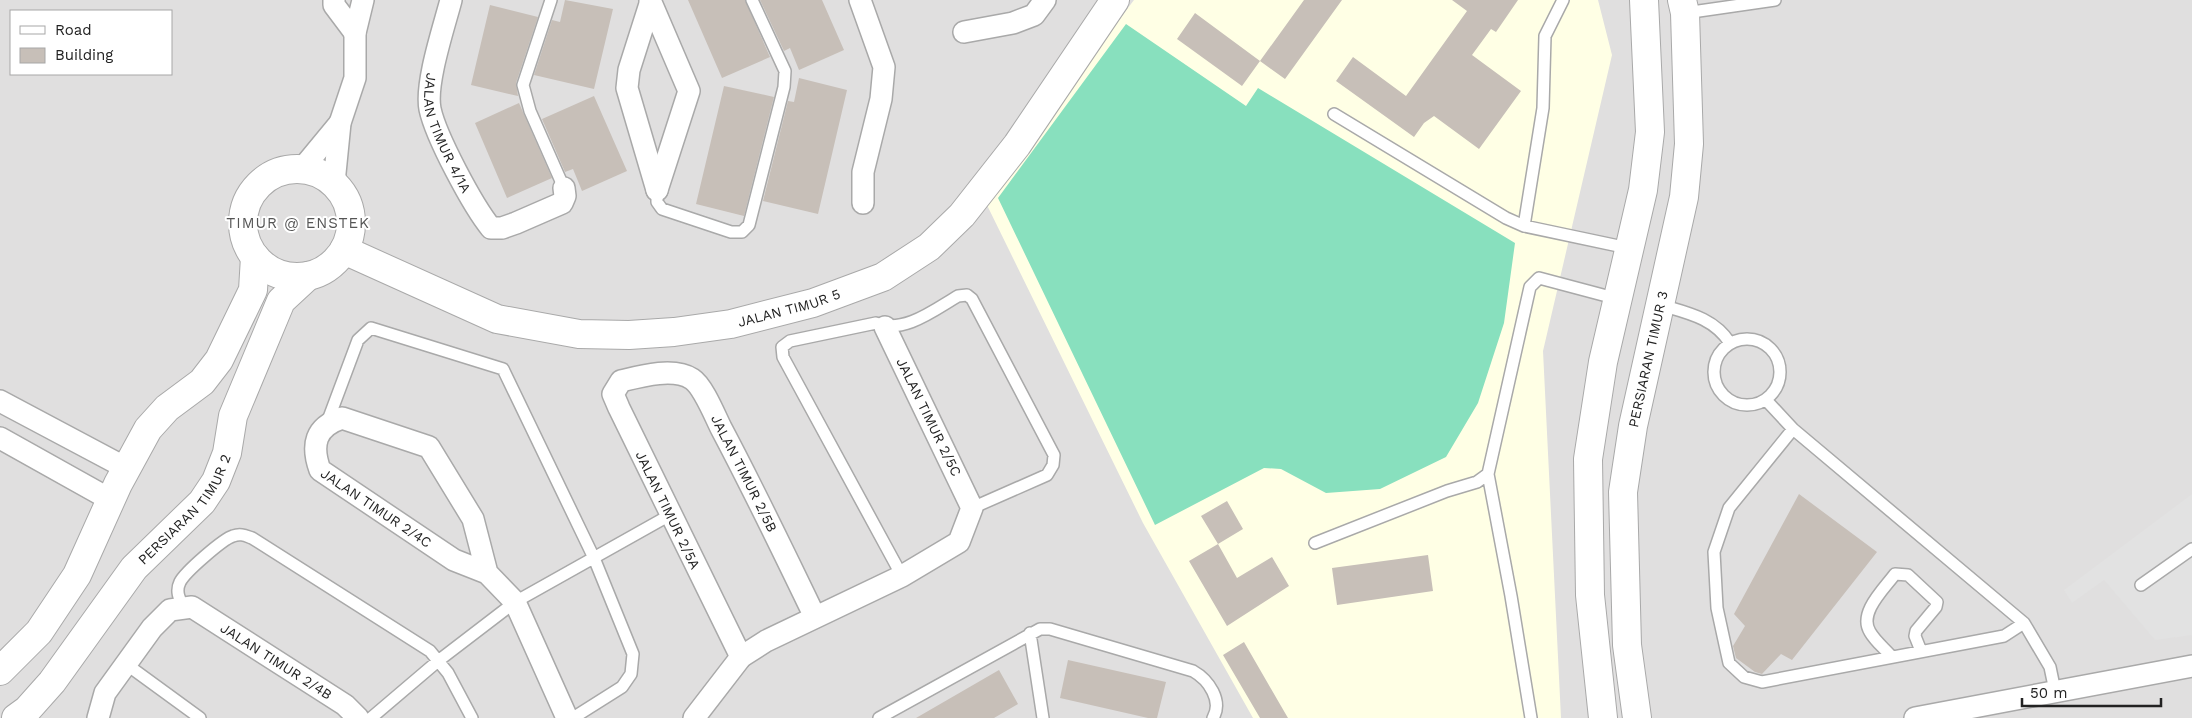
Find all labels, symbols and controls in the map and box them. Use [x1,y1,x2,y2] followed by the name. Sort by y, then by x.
[10,10,172,75] legend
[55,21,92,39] text: Road
[55,46,113,64] text: Building
[421,72,474,196] street label: JALAN TIMUR 4/1A
[226,214,370,232] district label: TIMUR @ ENSTEK
[736,286,842,330] street label: JALAN TIMUR 5
[1625,289,1671,429] street label: PERSIARAN TIMUR 3
[893,355,965,479] street label: JALAN TIMUR 2/5C
[708,412,781,535] street label: JALAN TIMUR 2/5B
[632,448,704,572] street label: JALAN TIMUR 2/5A
[135,452,234,568] street label: PERSIARAN TIMUR 2
[318,465,435,551] street label: JALAN TIMUR 2/4C
[218,619,335,703] street label: JALAN TIMUR 2/4B
[2022,676,2161,708] scale bar
[2030,684,2067,702] text: 50 m

